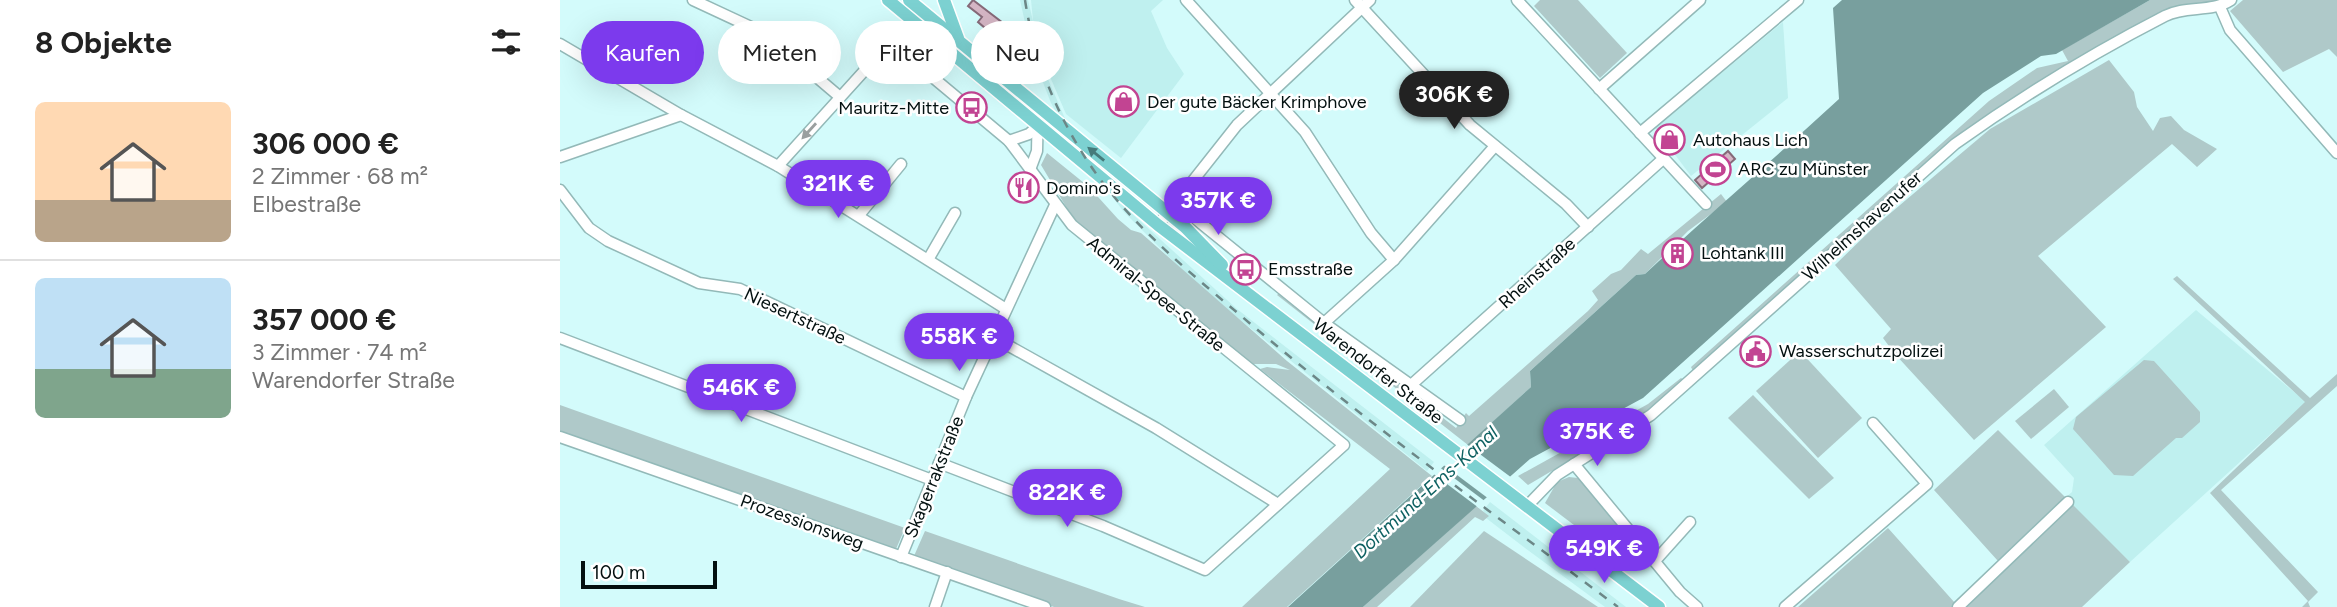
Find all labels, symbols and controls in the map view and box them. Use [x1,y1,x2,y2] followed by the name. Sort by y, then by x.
[581,21,704,84] chip: Kaufen
[718,21,841,84] chip: Mieten
[855,21,957,84] chip: Filter
[971,21,1064,84] chip: Neu
[487,23,525,61] icon: filters
[35,24,172,61] text: 8 Objekte
[1397,72,1511,131] pin: 306K €
[1415,80,1493,108] text: 306K €
[1107,85,1141,119] shop icon: Der gute Bäcker Krimphove
[955,91,989,125] bus stop icon: Mauritz-Mitte
[1147,91,1367,113] place label: Der gute Bäcker Krimphove
[838,97,949,119] place label: Mauritz-Mitte
[802,122,818,139] one-way arrow
[1653,123,1687,157] shop icon: Autohaus Lich
[252,125,399,162] text: 306 000 €
[1693,129,1808,151] place label: Autohaus Lich
[91,130,175,214] icon: home
[1088,147,1105,162] one-way arrow
[1698,152,1732,186] sports icon: ARC zu Münster
[1738,158,1869,180] place label: ARC zu Münster
[781,160,895,220] pin: 321K €
[252,162,428,190] text: 2 Zimmer · 68 m²
[1798,166,1926,286] street label: Wilhelmshavenufer
[802,169,874,197] text: 321K €
[1006,171,1040,205] restaurant icon: Domino's
[1046,177,1121,199] place label: Domino's
[1161,177,1275,237] pin: 357K €
[1180,186,1256,214] text: 357K €
[252,190,361,218] text: Elbestraße
[1083,232,1229,356] street label: Admiral-Spee-Straße
[1494,233,1580,313] street label: Rheinstraße
[1661,236,1695,270] building icon: Lohtank III
[1701,242,1785,264] place label: Lohtank III
[1228,252,1262,286] bus stop icon: Emsstraße
[1268,258,1353,280] place label: Emsstraße
[741,283,849,349] street label: Niesertstraße
[252,301,396,338] text: 357 000 €
[91,306,175,390] icon: home
[1309,313,1447,429] street label: Warendorfer Straße
[902,314,1016,373] pin: 558K €
[920,322,998,350] text: 558K €
[1739,334,1773,368] public building icon: Wasserschutzpolizei
[252,338,427,366] text: 3 Zimmer · 74 m²
[1779,340,1943,362] place label: Wasserschutzpolizei
[684,364,798,424] pin: 546K €
[252,366,455,394] text: Warendorfer Straße
[702,373,780,401] text: 546K €
[1540,408,1654,468] pin: 375K €
[900,413,969,541] street label: Skagerrakstraße
[1559,417,1635,445] text: 375K €
[1348,421,1503,564] water label: Dortmund-Ems-Kanal
[1010,470,1124,529] pin: 822K €
[1028,478,1106,506] text: 822K €
[737,489,867,555] street label: Prozessionsweg
[1547,526,1661,585] pin: 549K €
[1565,534,1643,562] text: 549K €
[581,558,718,590] scale bar
[592,561,645,584] text: 100 m

